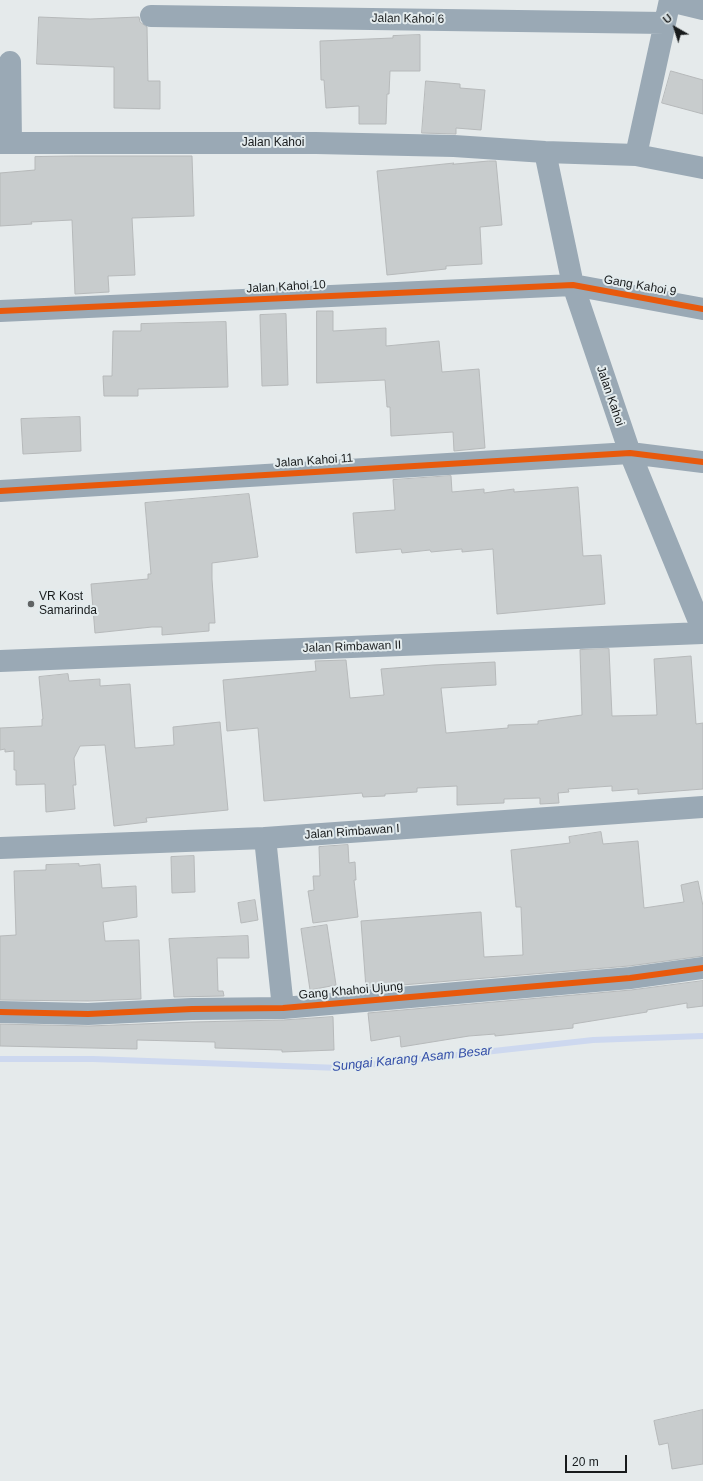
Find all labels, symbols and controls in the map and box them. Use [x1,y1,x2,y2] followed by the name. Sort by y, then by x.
[655,8,695,48] north arrow
[372,11,444,27] street label: Jalan Kahoi 6
[661,12,674,26] text: U
[242,136,304,150] street label: Jalan Kahoi
[603,273,677,299] street label: Gang Kahoi 9
[246,278,326,296] street label: Jalan Kahoi 10
[593,364,627,428] street label: Jalan Kahoi
[274,451,354,471] street label: Jalan Kahoi 11
[39,590,97,618] place label: VR Kost Samarinda
[26,599,36,609] marker: VR Kost Samarinda
[302,638,402,656] street label: Jalan Rimbawan II
[304,821,400,843] street label: Jalan Rimbawan I
[298,979,404,1003] street label: Gang Khahoi Ujung
[331,1043,493,1075] water label: Sungai Karang Asam Besar
[567,1447,629,1473] scale bar
[572,1455,599,1469] text: 20 m

